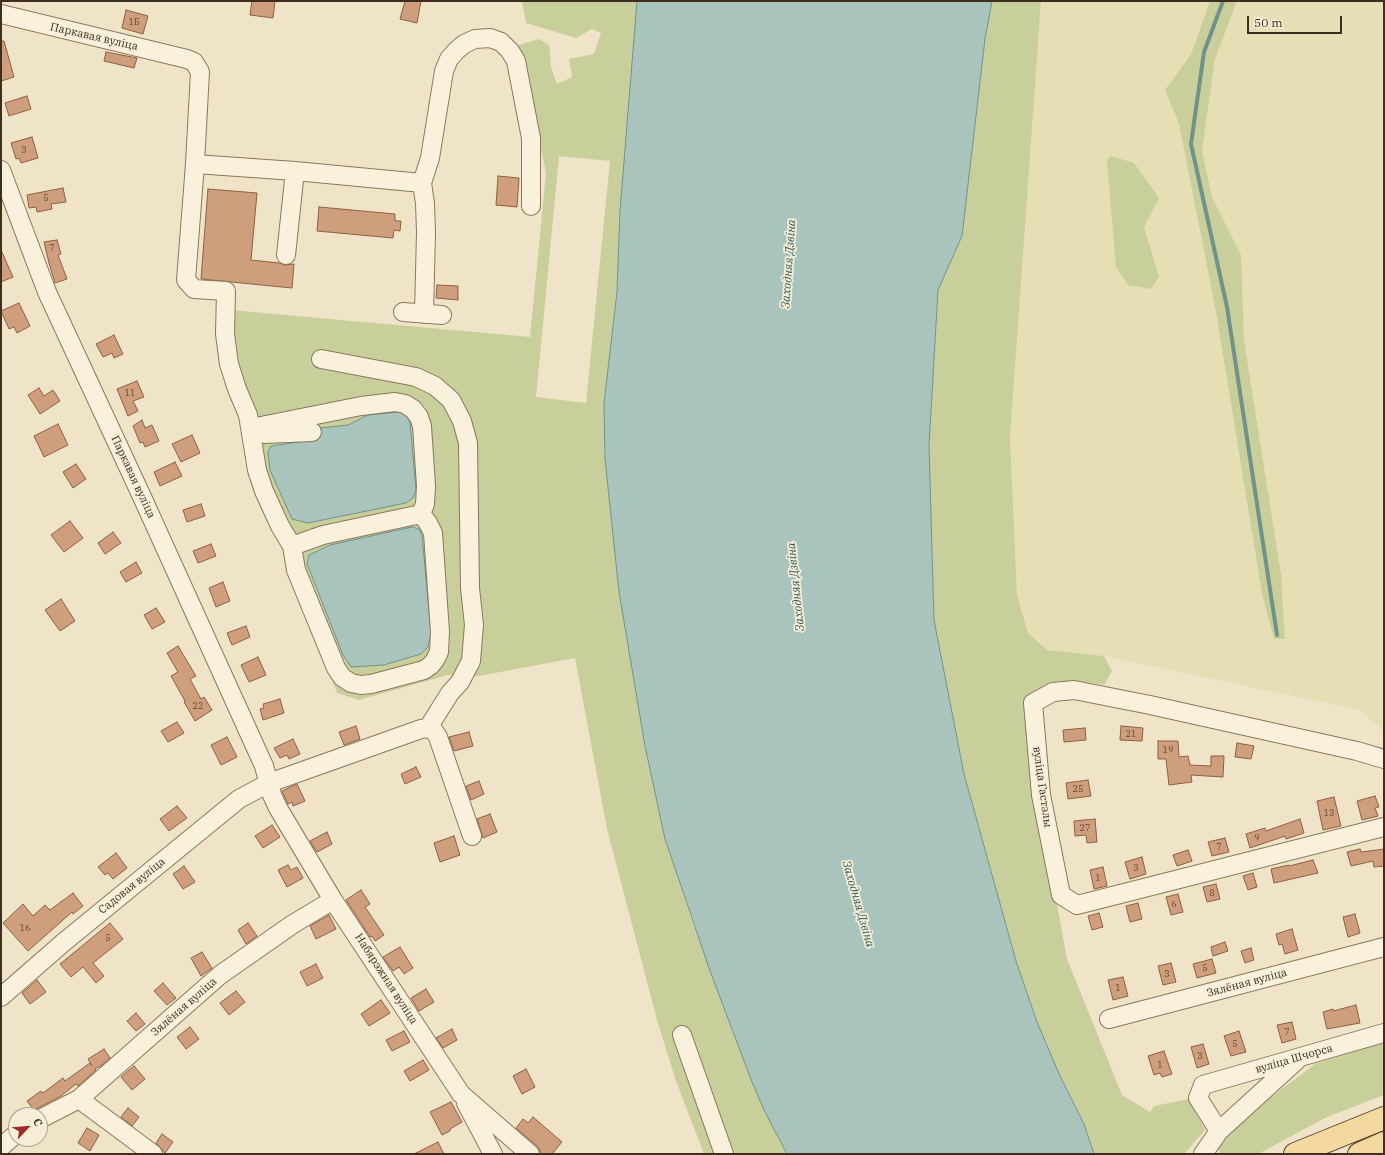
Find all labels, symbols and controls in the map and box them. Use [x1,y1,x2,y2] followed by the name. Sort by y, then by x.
[1249,8,1344,34] scale bar
[1254,15,1283,30] text: 50 m
[129,17,139,27] house number: 1Б
[49,20,139,54] street label: Паркавая вуліца
[21,145,27,155] house number: 3
[43,193,49,203] house number: 5
[779,219,799,309] water label: Заходняя Дзвіна
[49,243,55,253] house number: 7
[125,388,135,398] house number: 11
[108,434,158,520] street label: Паркавая вуліца
[784,542,808,632] water label: Заходняя Дзвіна
[193,701,203,711] house number: 22
[1126,729,1136,739] house number: 21
[1163,745,1173,755] house number: 19
[1030,746,1054,828] street label: вуліца Гастэлы
[1073,784,1083,794] house number: 25
[1324,808,1334,818] house number: 13
[1080,823,1090,833] house number: 27
[1254,833,1260,843] house number: 9
[1216,842,1222,852] house number: 7
[96,855,168,917] street label: Садовая вуліца
[839,859,877,949] water label: Заходняя Дзвіна
[1133,863,1139,873] house number: 3
[1095,873,1101,883] house number: 1
[1209,888,1215,898] house number: 8
[1171,899,1177,909] house number: 6
[20,923,30,933] house number: 16
[352,931,420,1027] street label: Набярэжная вуліца
[105,933,111,943] house number: 5
[1202,963,1208,973] house number: 5
[1206,966,1288,1000] street label: Зялёная вуліца
[1164,969,1170,979] house number: 3
[149,975,219,1039] street label: Зялёная вуліца
[1115,983,1121,993] house number: 1
[1284,1027,1290,1037] house number: 7
[1232,1039,1238,1049] house number: 5
[1254,1042,1334,1076] street label: вуліца Шчорса
[1197,1051,1203,1061] house number: 3
[1157,1060,1163,1070] house number: 1
[8,1107,48,1147] north arrow
[30,1116,46,1129] text: С

